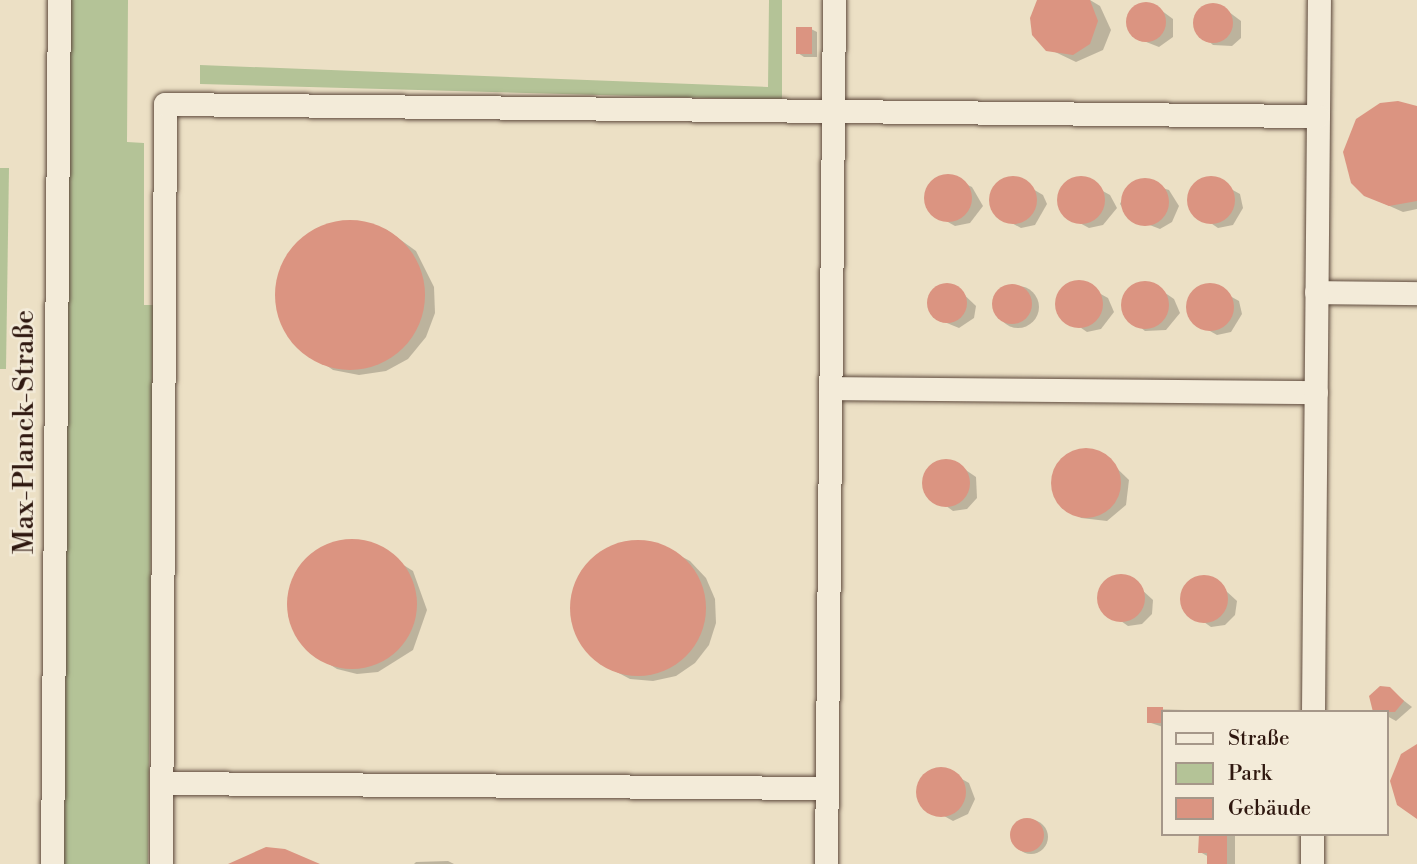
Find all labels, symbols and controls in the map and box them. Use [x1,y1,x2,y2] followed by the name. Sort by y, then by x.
[8,310,42,554] street label: Max-Planck-Straße
[1162,710,1389,836] legend
[1228,726,1290,752] text: Straße
[1228,761,1272,787] text: Park
[1228,796,1311,822] text: Gebäude

